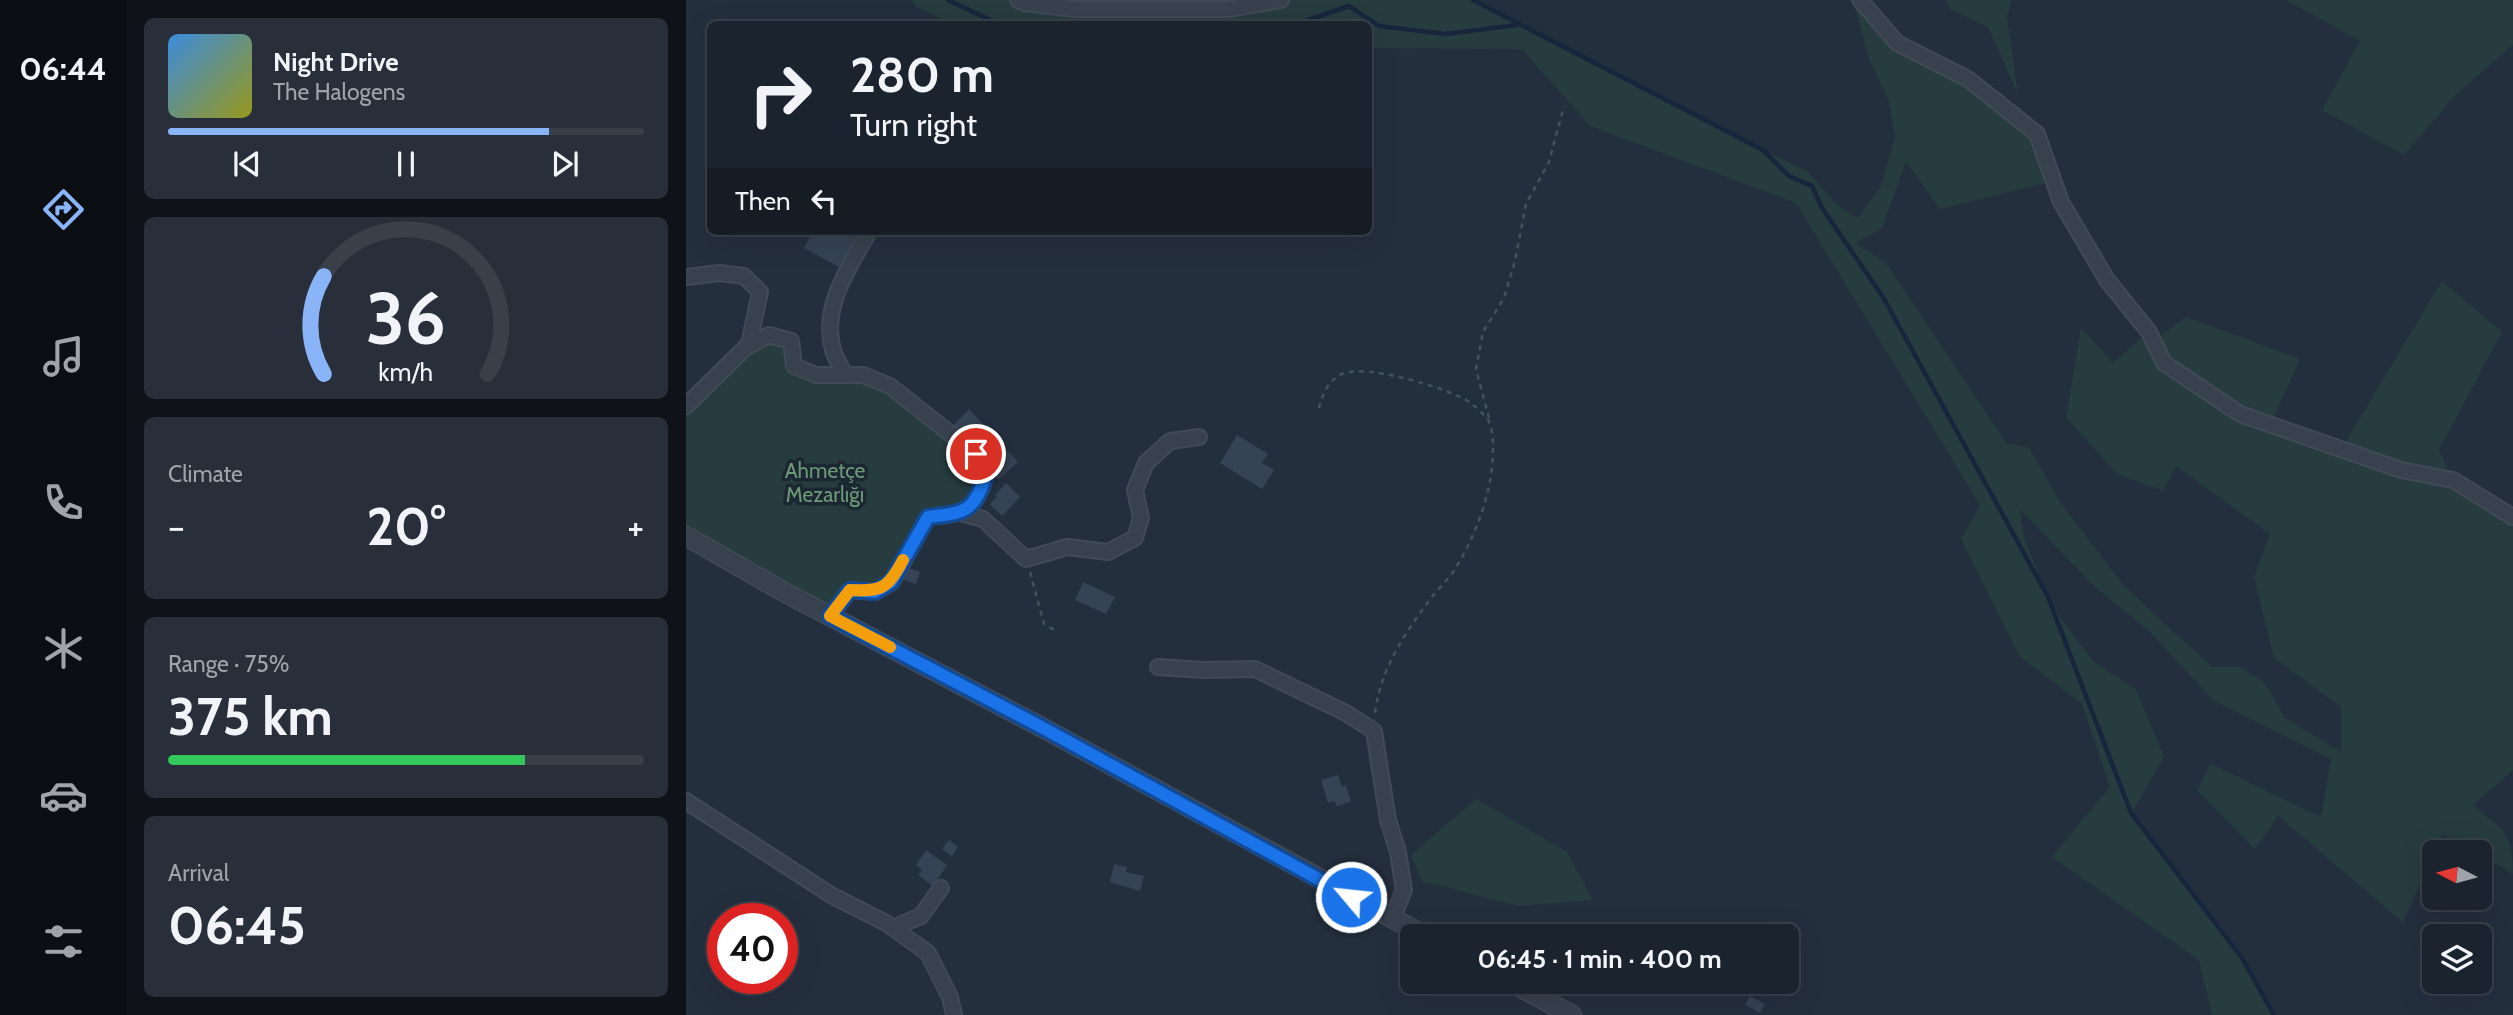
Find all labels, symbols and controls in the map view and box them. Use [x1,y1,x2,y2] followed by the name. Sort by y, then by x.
[850,45,994,104] text: 280 m
[273,46,399,78] text: Night Drive
[19,49,107,88] text: 06:44
[735,49,826,140] icon: right
[273,78,405,106] text: The Halogens
[850,105,977,144] text: Turn right
[228,145,266,183] icon: previous
[387,145,425,183] icon: pause
[546,145,584,183] icon: next
[805,182,843,220] icon: left
[39,185,88,234] icon: directions
[735,185,791,217] text: Then
[366,275,446,363] text: 36
[39,332,88,381] icon: music
[379,357,433,387] text: km/h
[946,424,1006,484] pin
[957,435,995,473] icon: arrive
[785,458,866,507] park label: Ahmetçe Mezarlığı
[168,460,243,488] text: Climate
[39,478,88,527] icon: phone
[366,495,446,558] text: 20°
[168,503,185,550] text: −
[627,503,644,550] text: +
[39,624,88,673] icon: climate
[168,650,289,678] text: Range · 75%
[168,685,333,748] text: 375 km
[39,771,88,820] icon: car
[2422,840,2492,910] north arrow
[2422,840,2492,994] map controls
[168,859,229,887] text: Arrival
[1314,860,1388,934] position arrow
[168,894,306,957] text: 06:45
[707,903,798,994] speed limit sign: 40
[39,917,88,966] icon: filters
[2422,924,2492,994] button: layers
[1477,943,1722,975] text: 06:45 · 1 min · 400 m

